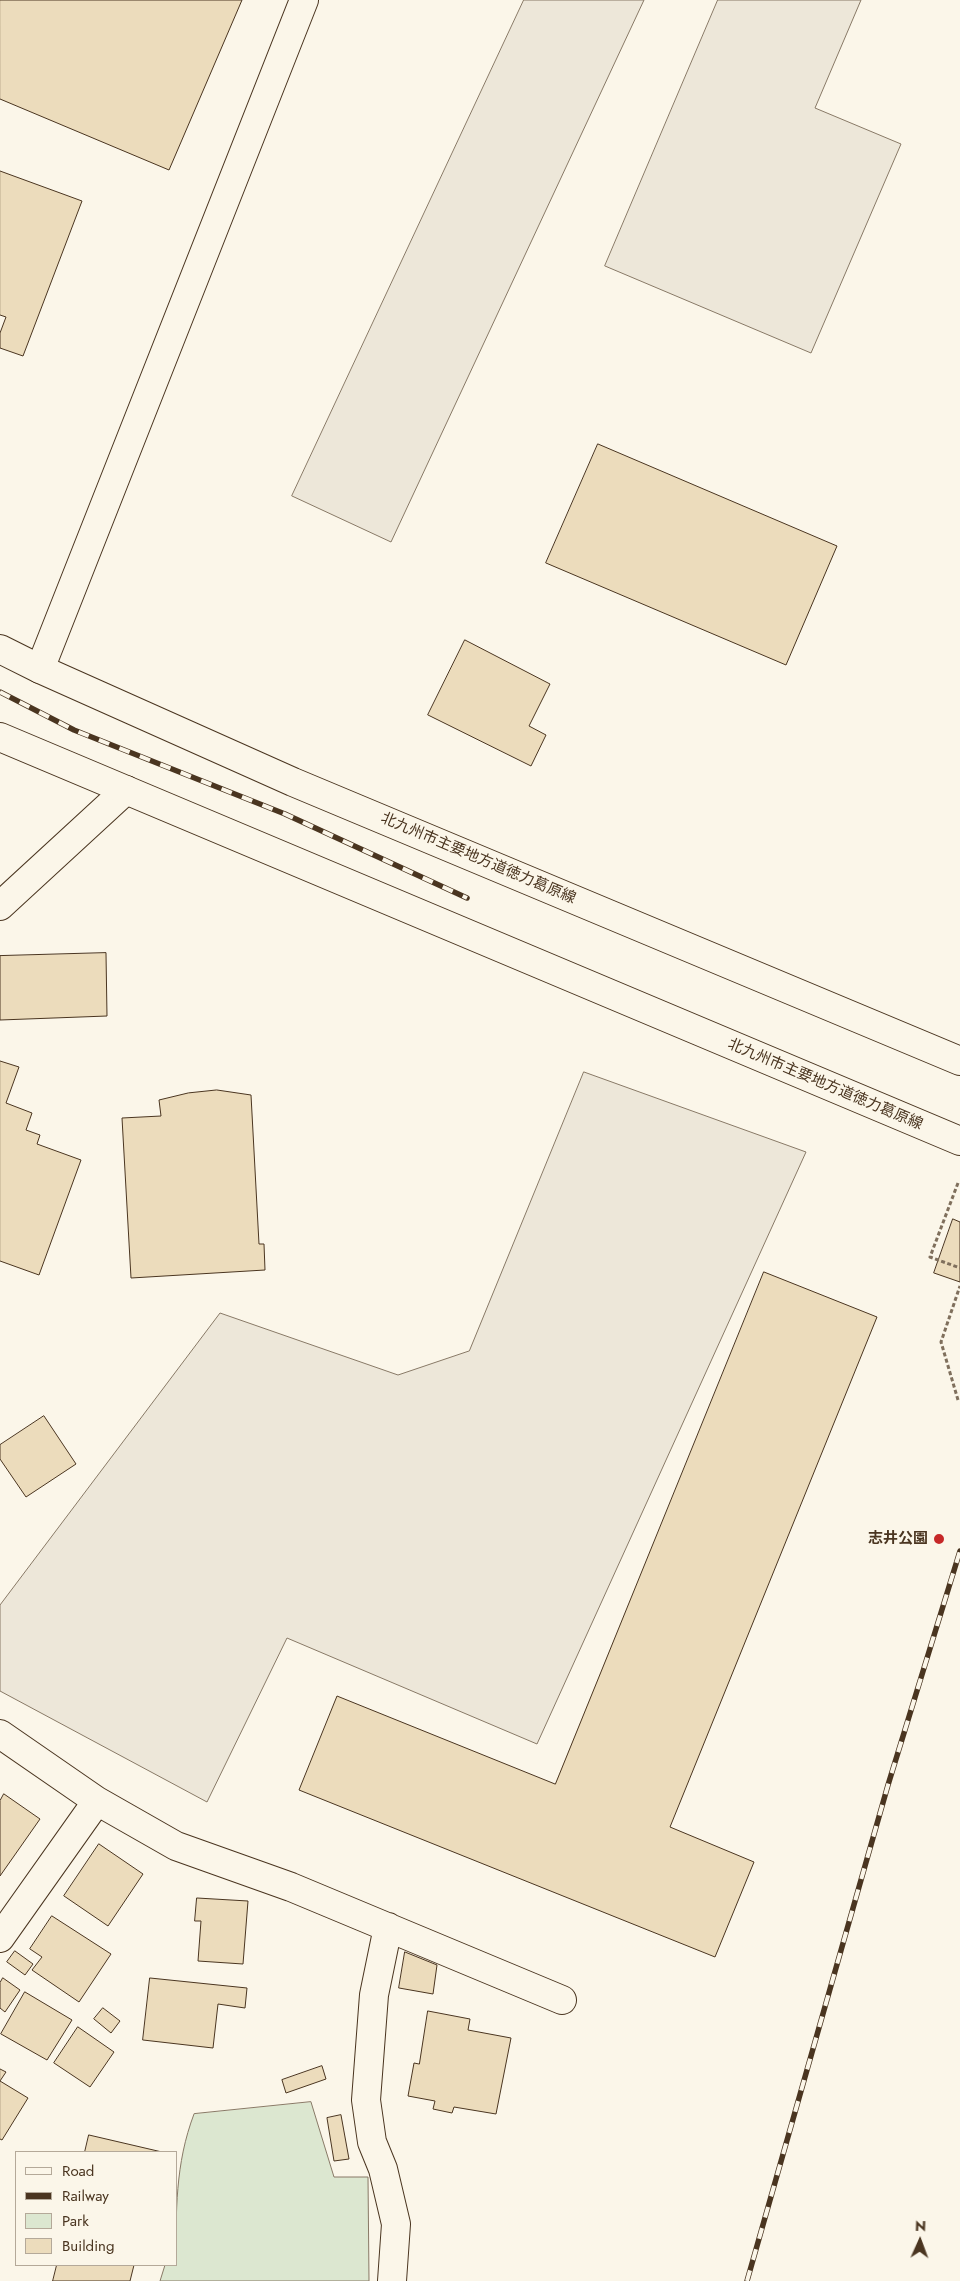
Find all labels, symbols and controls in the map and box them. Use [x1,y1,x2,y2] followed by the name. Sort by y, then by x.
[378,810,578,908] street label: 北九州市主要地方道徳力葛原線
[725,1036,925,1134] street label: 北九州市主要地方道徳力葛原線
[868,1530,928,1548] place label: 志井公園
[932,1532,946,1546] marker: 志井公園
[15,2151,178,2266] legend
[62,2160,94,2182] text: Road
[62,2185,109,2207] text: Railway
[62,2210,89,2232] text: Park
[895,2216,945,2266] north arrow
[915,2216,926,2236] text: N
[62,2235,114,2257] text: Building

